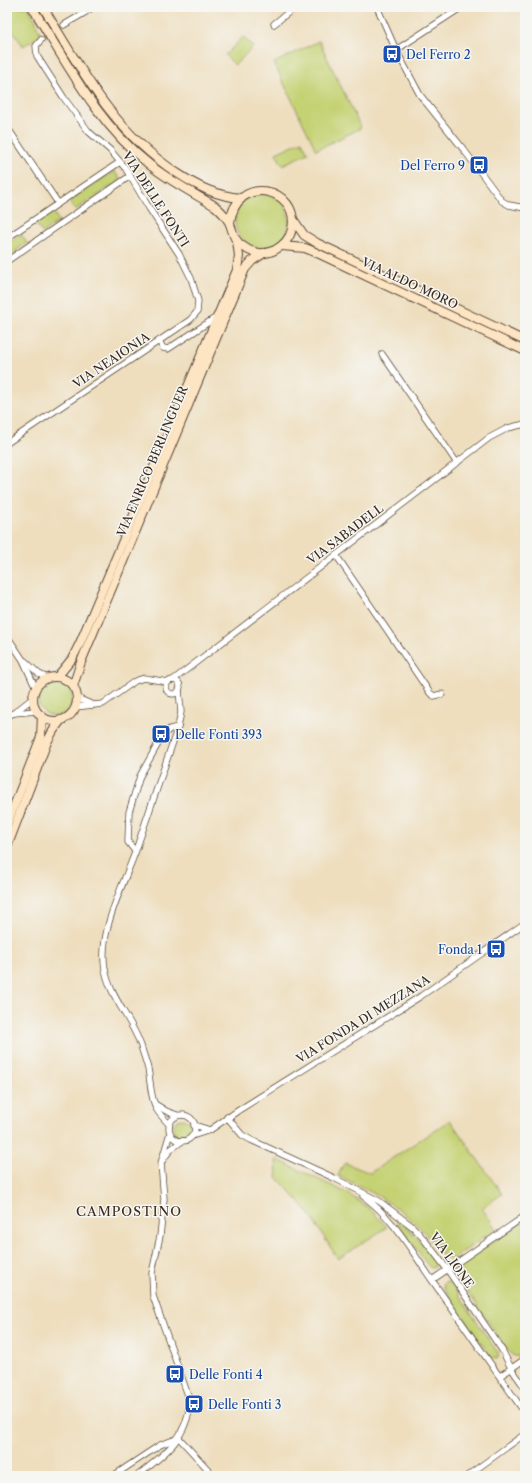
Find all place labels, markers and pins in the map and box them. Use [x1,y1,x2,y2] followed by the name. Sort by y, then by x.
[381,43,403,65] bus stop icon: Del Ferro 2
[406,47,471,62] place label: Del Ferro 2
[468,154,490,176] bus stop icon: Del Ferro 9
[400,158,465,173] place label: Del Ferro 9
[150,723,172,745] bus stop icon: Delle Fonti 393
[175,727,262,742] place label: Delle Fonti 393
[485,938,507,960] bus stop icon: Fonda 1
[438,942,482,957] place label: Fonda 1
[164,1363,186,1385] bus stop icon: Delle Fonti 4
[189,1367,263,1382] place label: Delle Fonti 4
[183,1393,205,1415] bus stop icon: Delle Fonti 3
[208,1397,281,1412] place label: Delle Fonti 3

